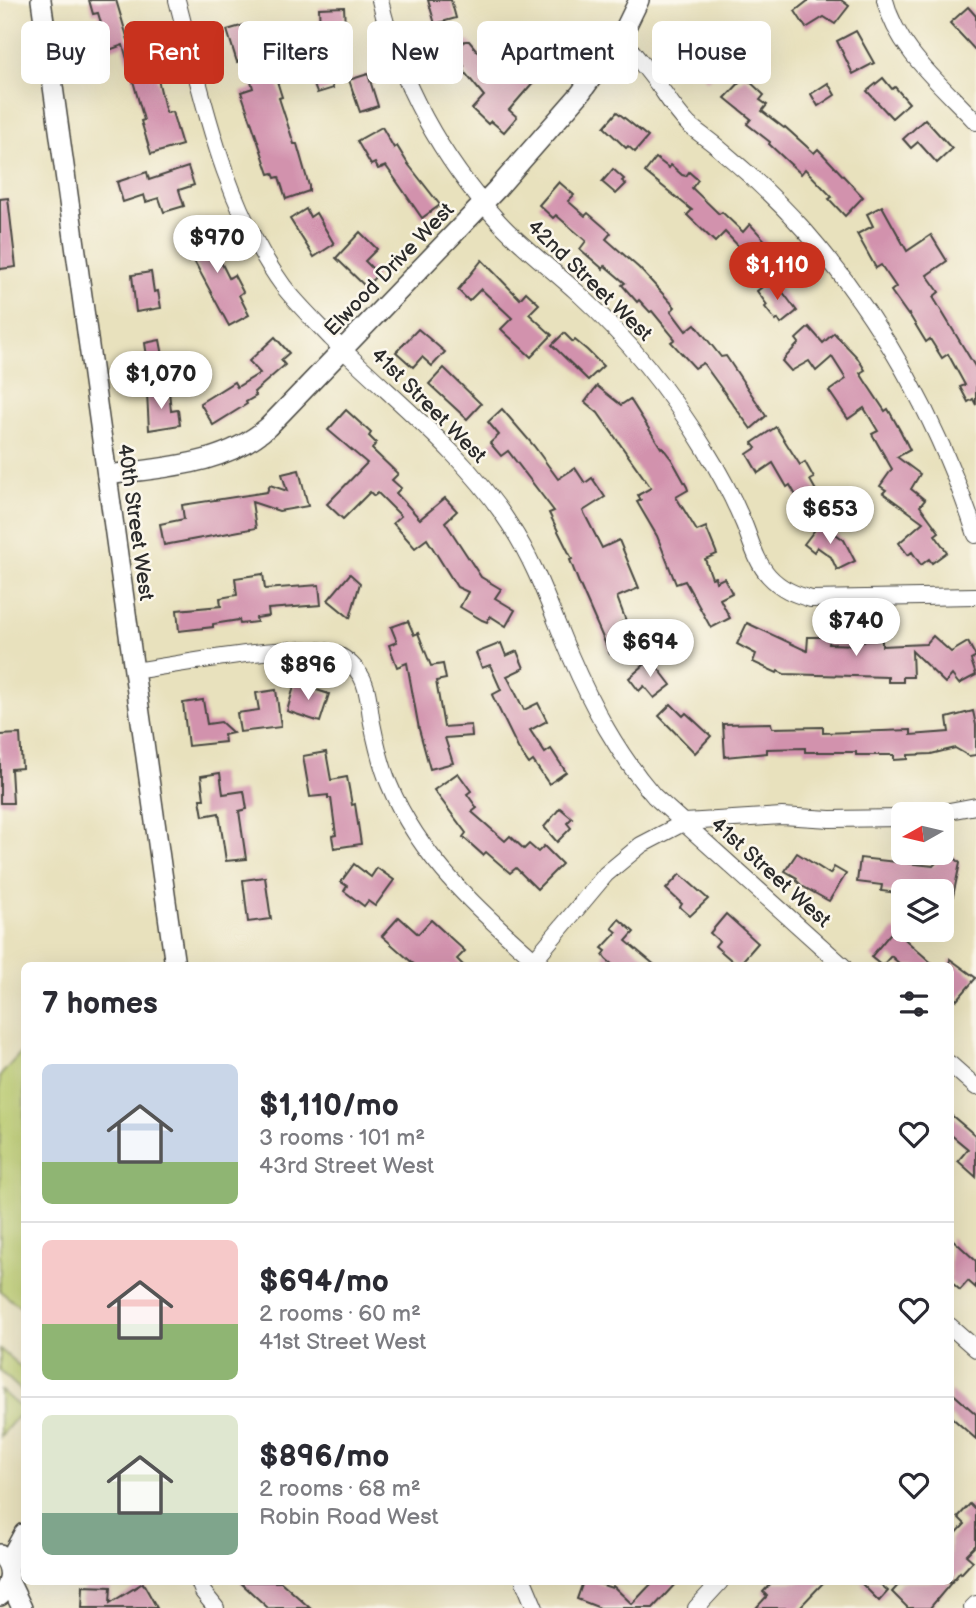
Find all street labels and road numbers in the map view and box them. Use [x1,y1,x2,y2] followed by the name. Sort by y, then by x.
[319,197,460,341] street label: Elwood Drive West
[522,214,658,347] street label: 42nd Street West
[366,342,492,469] street label: 41st Street West
[112,442,159,603] street label: 40th Street West
[706,812,836,933] street label: 41st Street West

